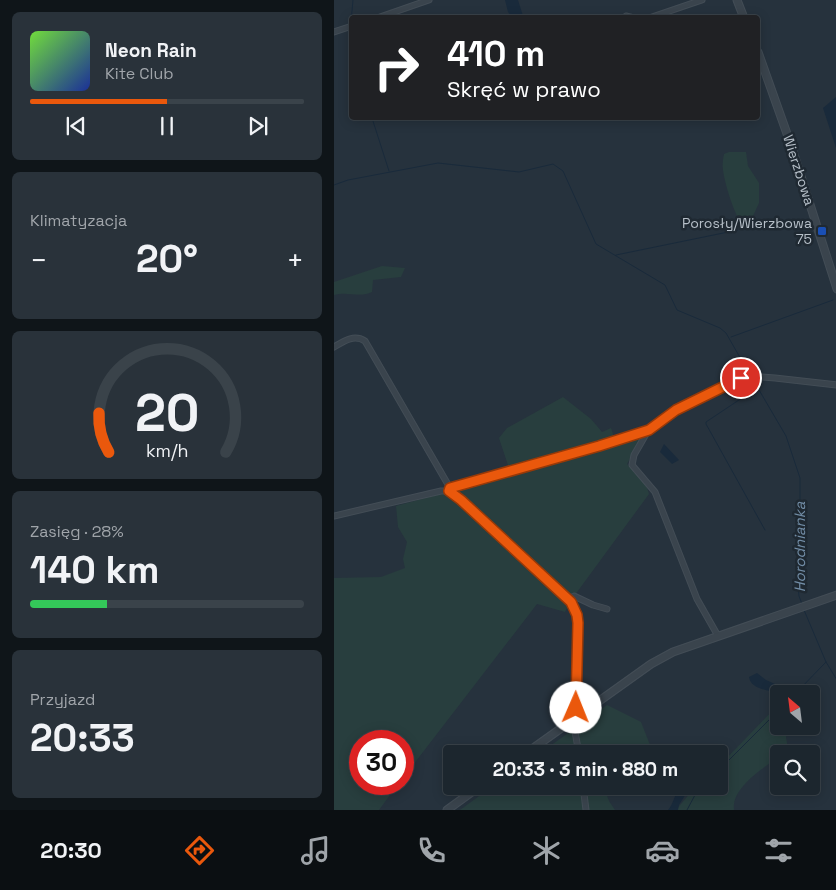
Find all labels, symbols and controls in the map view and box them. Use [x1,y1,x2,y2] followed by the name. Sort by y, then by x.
[447,32,545,76] text: 410 m
[364,35,429,100] icon: right
[105,38,197,63] text: Neon Rain
[105,63,174,84] text: Kite Club
[447,75,601,103] text: Skręć w prawo
[62,112,90,140] icon: previous
[153,112,181,140] icon: pause
[244,112,272,140] icon: next
[779,132,819,208] street label: Wierzbowa
[30,210,127,231] text: Klimatyzacja
[682,214,812,248] place label: Porosły/Wierzbowa 75
[816,225,828,237] marker: Porosły/Wierzbowa 75
[136,235,198,283] text: 20°
[30,242,47,278] text: −
[287,242,304,278] text: +
[720,357,762,399] pin
[727,364,755,392] icon: arrive
[135,380,199,446] text: 20
[146,439,188,462] text: km/h
[790,501,809,592] water label: Horodnianka
[30,521,124,542] text: Zasięg · 28%
[30,546,160,594] text: 140 km
[549,681,601,733] position arrow
[770,685,820,735] north arrow
[770,685,820,795] map controls
[30,689,95,710] text: Przyjazd
[30,714,135,762] text: 20:33
[349,730,414,795] speed limit sign: 30
[770,745,820,795] button: search
[493,757,678,782] text: 20:33 · 3 min · 880 m
[182,833,217,868] icon: directions
[298,833,333,868] icon: music
[414,833,449,868] icon: phone
[529,833,564,868] icon: climate
[645,833,680,868] icon: car
[761,833,796,868] icon: filters
[40,836,102,864] text: 20:30

